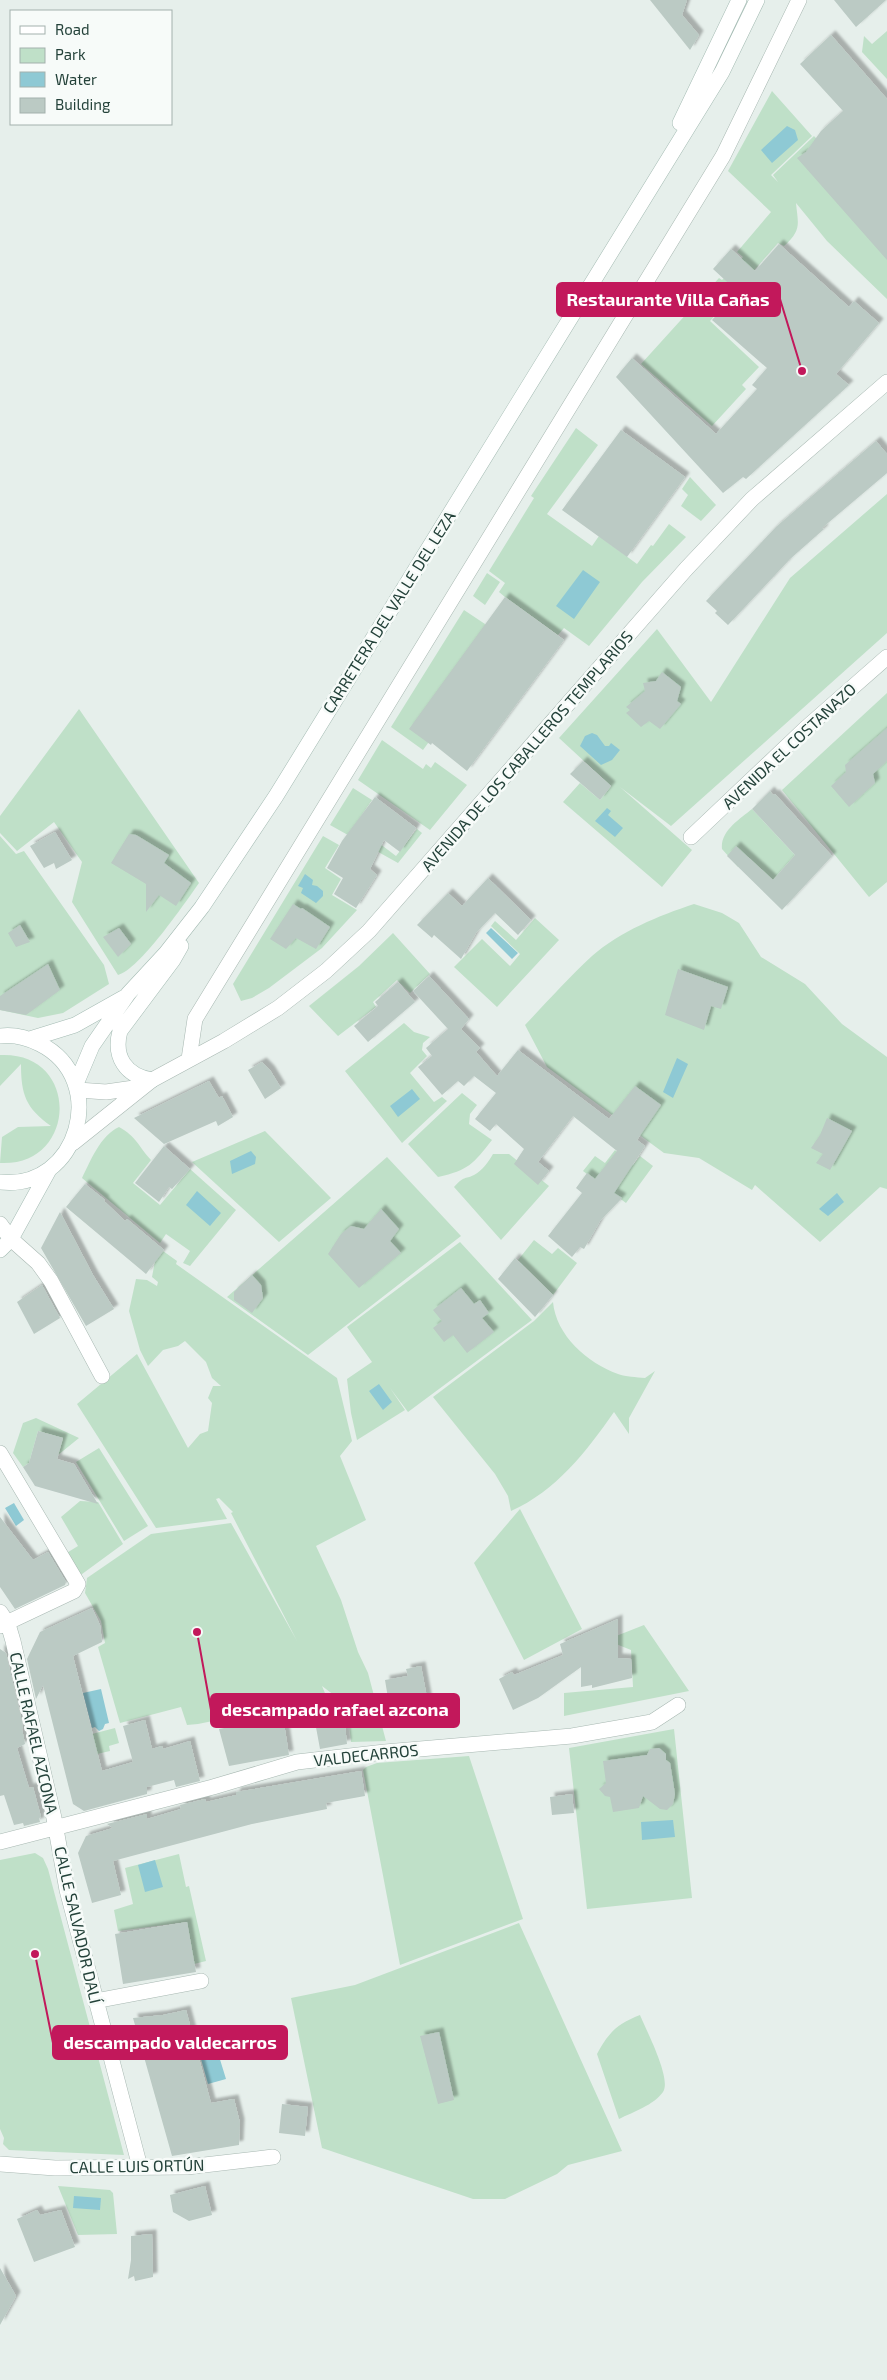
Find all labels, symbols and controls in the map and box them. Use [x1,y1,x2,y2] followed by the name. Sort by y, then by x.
[10,10,172,125] legend
[55,20,90,38] text: Road
[55,45,86,63] text: Park
[55,70,97,88] text: Water
[55,95,111,113] text: Building
[557,283,780,316] callout: Restaurante Villa Cañas
[566,288,770,310] text: Restaurante Villa Cañas
[318,507,459,716] street label: CARRETERA DEL VALLE DEL LEZA
[417,627,636,875] street label: AVENIDA DE LOS CABALLEROS TEMPLARIOS
[718,679,859,812] street label: AVENIDA EL COSTANAZO
[7,1650,62,1816] street label: CALLE RAFAEL AZCONA
[211,1694,459,1727] callout: descampado rafael azcona
[221,1698,449,1720] text: descampado rafael azcona
[313,1740,419,1769] street label: VALDECARROS
[51,1844,106,2006] street label: CALLE SALVADOR DALÍ
[53,2026,287,2059] callout: descampado valdecarros
[63,2031,277,2053] text: descampado valdecarros
[69,2155,205,2176] street label: CALLE LUIS ORTÚN

